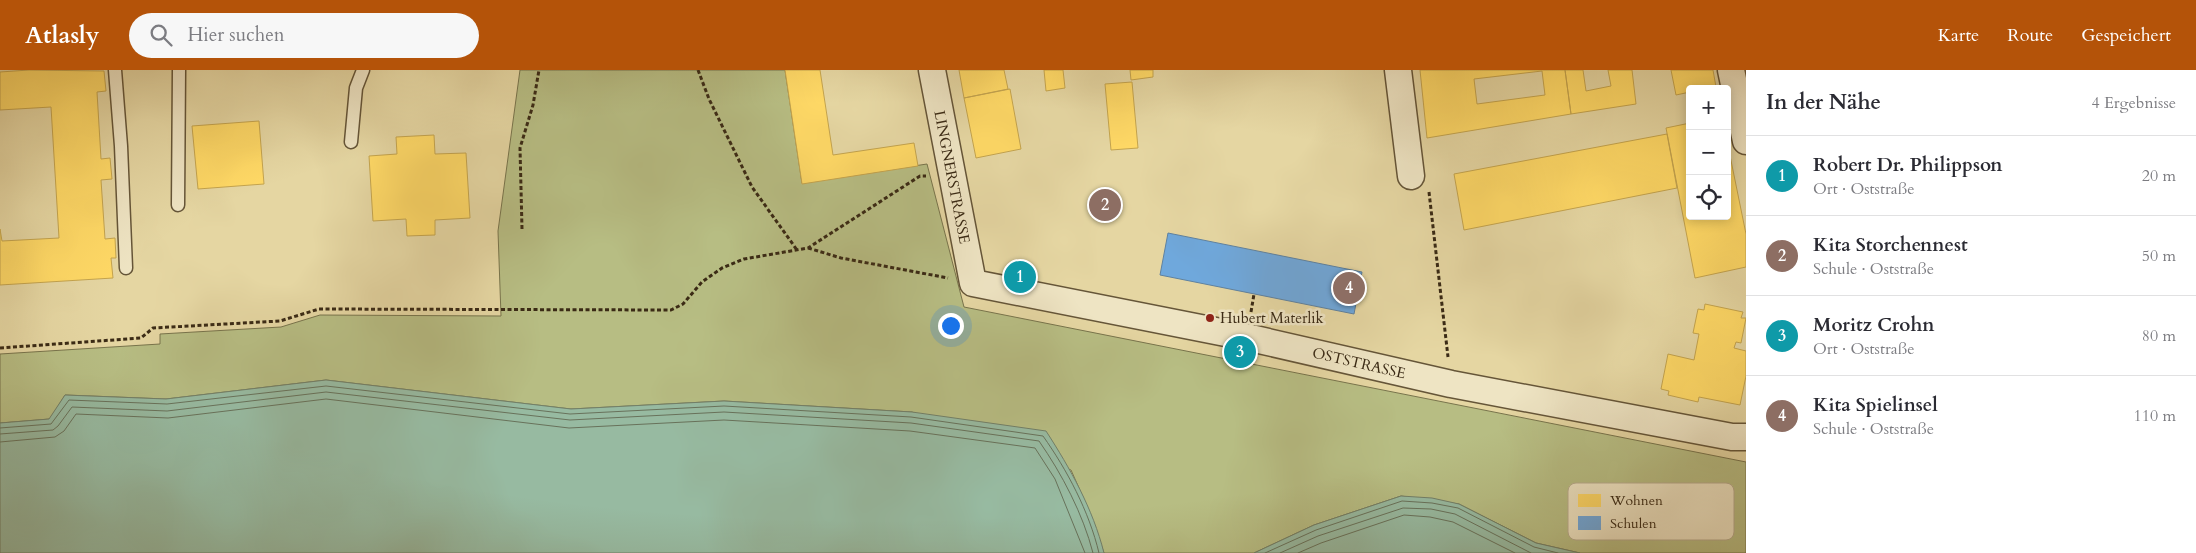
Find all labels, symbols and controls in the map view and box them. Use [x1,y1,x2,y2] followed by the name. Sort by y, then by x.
[129,13,479,58] search box
[25,19,99,52] text: Atlasly
[147,21,175,49] icon: search
[187,22,285,48] text: Hier suchen
[1938,23,1979,48] text: Karte
[2007,23,2053,48] text: Route
[2081,23,2171,48] text: Gespeichert
[1686,85,1731,220] map controls
[1686,85,1731,130] button: +
[1766,88,1881,117] text: In der Nähe
[2091,92,2176,114] text: 4 Ergebnisse
[929,109,975,245] street label: LINGNERSTRASSE
[1686,130,1731,175] button: −
[1813,152,2002,178] text: Robert Dr. Philippson
[1778,165,1786,187] text: 1
[2142,165,2176,187] text: 20 m
[1686,175,1731,220] button: locate
[1813,178,1915,200] text: Ort · Oststraße
[1089,186,1121,224] pin: 2
[1813,232,1968,258] text: Kita Storchennest
[1778,245,1786,267] text: 2
[2142,245,2176,267] text: 50 m
[1004,258,1036,296] pin: 1
[1813,258,1934,280] text: Schule · Oststraße
[1333,269,1365,307] pin: 4
[1220,308,1324,328] place label: Hubert Materlik
[1204,312,1216,324] marker: Hubert Materlik
[1813,312,1934,338] text: Moritz Crohn
[938,313,964,339] your location
[1778,325,1786,347] text: 3
[2142,325,2176,347] text: 80 m
[1224,333,1256,371] pin: 3
[1813,338,1915,360] text: Ort · Oststraße
[1310,343,1408,383] street label: OSTSTRASSE
[1813,392,1938,418] text: Kita Spielinsel
[1778,405,1786,427] text: 4
[2134,405,2176,427] text: 110 m
[1813,418,1934,440] text: Schule · Oststraße
[1568,483,1734,540] legend
[1609,491,1663,510] text: Wohnen
[1610,514,1657,533] text: Schulen

